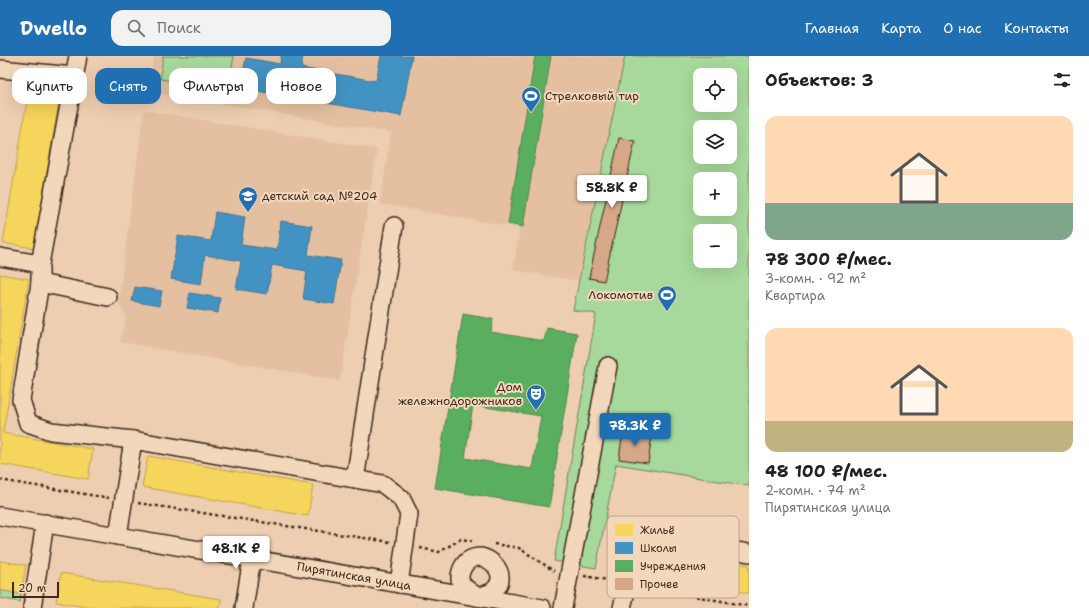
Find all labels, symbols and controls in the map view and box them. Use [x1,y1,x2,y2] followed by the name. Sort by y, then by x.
[111,10,391,46] search box
[20,16,87,41] text: Dwello
[125,17,147,39] icon: search
[157,18,201,38] text: Поиск
[805,19,859,37] text: Главная
[881,19,921,37] text: Карта
[943,19,982,37] text: О нас
[1004,19,1069,37] text: Контакты
[12,68,87,104] chip: Купить
[95,68,161,104] chip: Снять
[169,68,258,104] chip: Фильтры
[266,68,336,104] chip: Новое
[693,68,737,268] map controls
[693,68,737,112] button: locate
[765,69,874,91] text: Объектов: 3
[1051,69,1073,91] icon: filters
[520,85,542,113] sports icon: Стрелковый тир
[545,88,639,104] place label: Стрелковый тир
[693,120,737,164] button: layers
[883,142,955,214] icon: home
[693,172,737,216] button: +
[575,175,649,209] pin: 58.8K ₽
[586,179,638,196] text: 58.8K ₽
[237,185,259,213] school or university icon: детский сад №204
[262,188,378,204] place label: детский сад №204
[693,224,737,268] button: −
[765,248,892,270] text: 78 300 ₽/мес.
[765,270,866,287] text: 3-комн. · 92 m²
[656,284,678,312] sports icon: Локомотив
[588,287,653,303] place label: Локомотив
[765,287,825,304] text: Квартира
[883,354,955,426] icon: home
[398,379,522,409] place label: Дом жележнодорожников
[525,383,547,411] theatre icon: Дом жележнодорожников
[598,413,672,447] pin: 78.3K ₽
[609,417,661,434] text: 78.3K ₽
[765,460,887,482] text: 48 100 ₽/мес.
[765,482,866,499] text: 2-комн. · 74 m²
[765,499,891,516] text: Пирятинская улица
[607,516,739,598] legend
[640,523,675,538] text: Жильё
[199,536,273,570] pin: 48.1K ₽
[212,540,260,557] text: 48.1K ₽
[640,541,677,556] text: Школы
[296,558,413,594] street label: Пирятинская улица
[640,559,706,574] text: Учреждения
[640,577,678,592] text: Прочее
[12,580,59,599] scale bar
[18,581,46,596] text: 20 m

